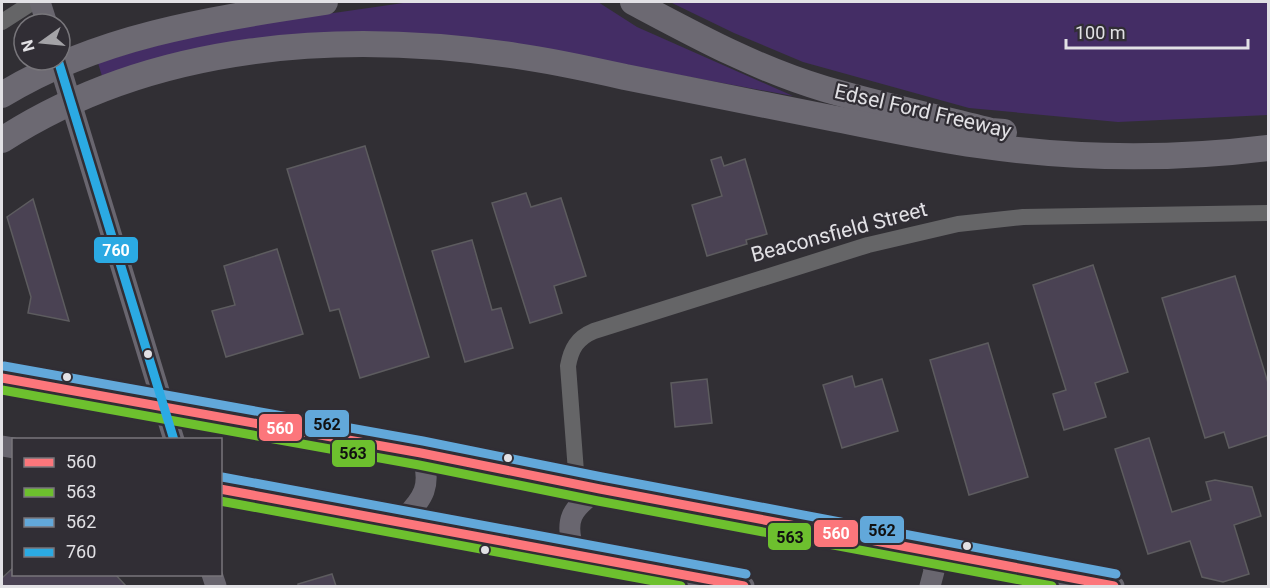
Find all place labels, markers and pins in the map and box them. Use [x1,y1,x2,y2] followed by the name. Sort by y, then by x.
[142,348,154,360] unlabelled marker
[61,371,73,383] unlabelled marker
[502,452,514,464] unlabelled marker
[961,540,973,552] unlabelled marker
[479,544,491,556] unlabelled marker

